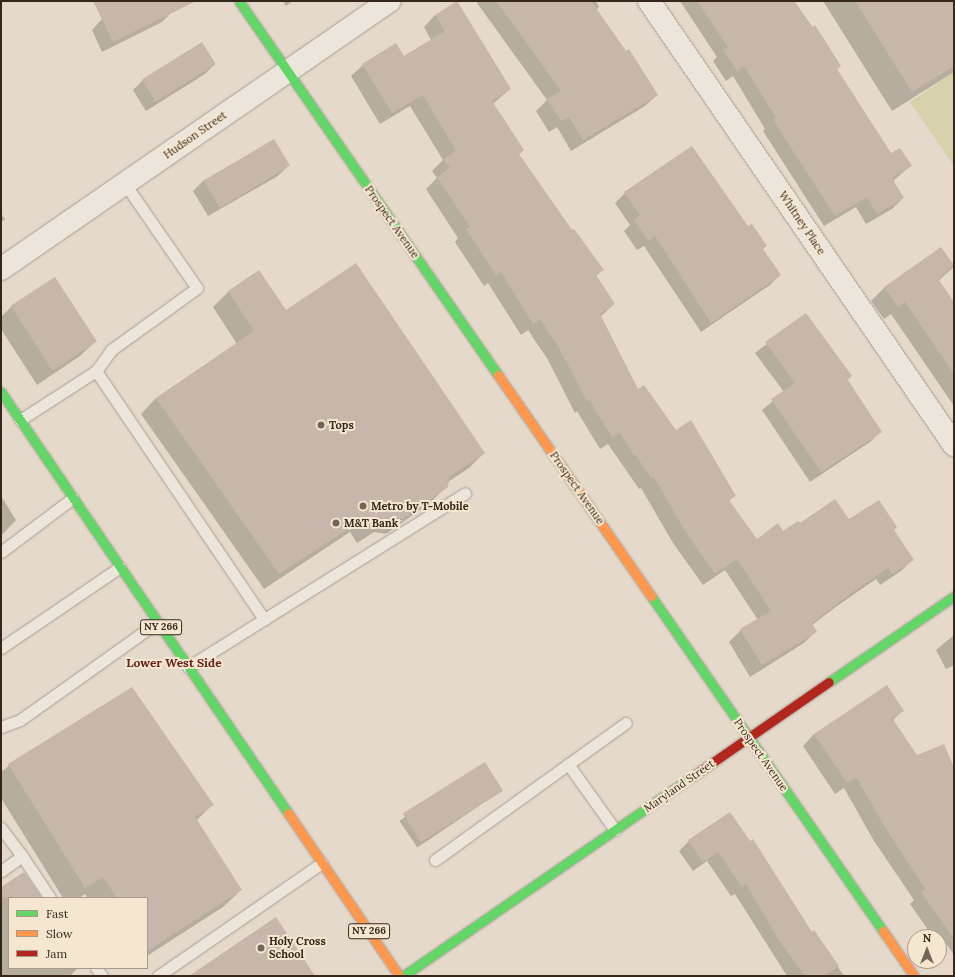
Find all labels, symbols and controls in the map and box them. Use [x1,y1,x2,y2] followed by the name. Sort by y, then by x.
[161,108,229,162] street label: Hudson Street
[362,183,422,261] street label: Prospect Avenue
[776,189,828,257] street label: Whitney Place
[329,418,354,432] place label: Tops
[316,420,326,430] marker: Tops
[547,449,607,527] street label: Prospect Avenue
[371,499,469,513] place label: Metro by T-Mobile
[358,501,368,511] marker: Metro by T-Mobile
[344,516,398,530] place label: M&T Bank
[331,518,341,528] marker: M&T Bank
[140,619,182,635] road number: NY 266
[126,656,222,670] district label: Lower West Side
[731,716,791,794] street label: Prospect Avenue
[641,757,717,815] street label: Maryland Street
[8,897,148,969] legend
[46,906,69,921] text: Fast
[348,923,390,939] road number: NY 266
[46,926,73,941] text: Slow
[907,929,947,969] north arrow
[923,931,931,945] text: N
[269,935,326,961] place label: Holy Cross School
[256,943,266,953] marker: Holy Cross School
[46,946,67,961] text: Jam

